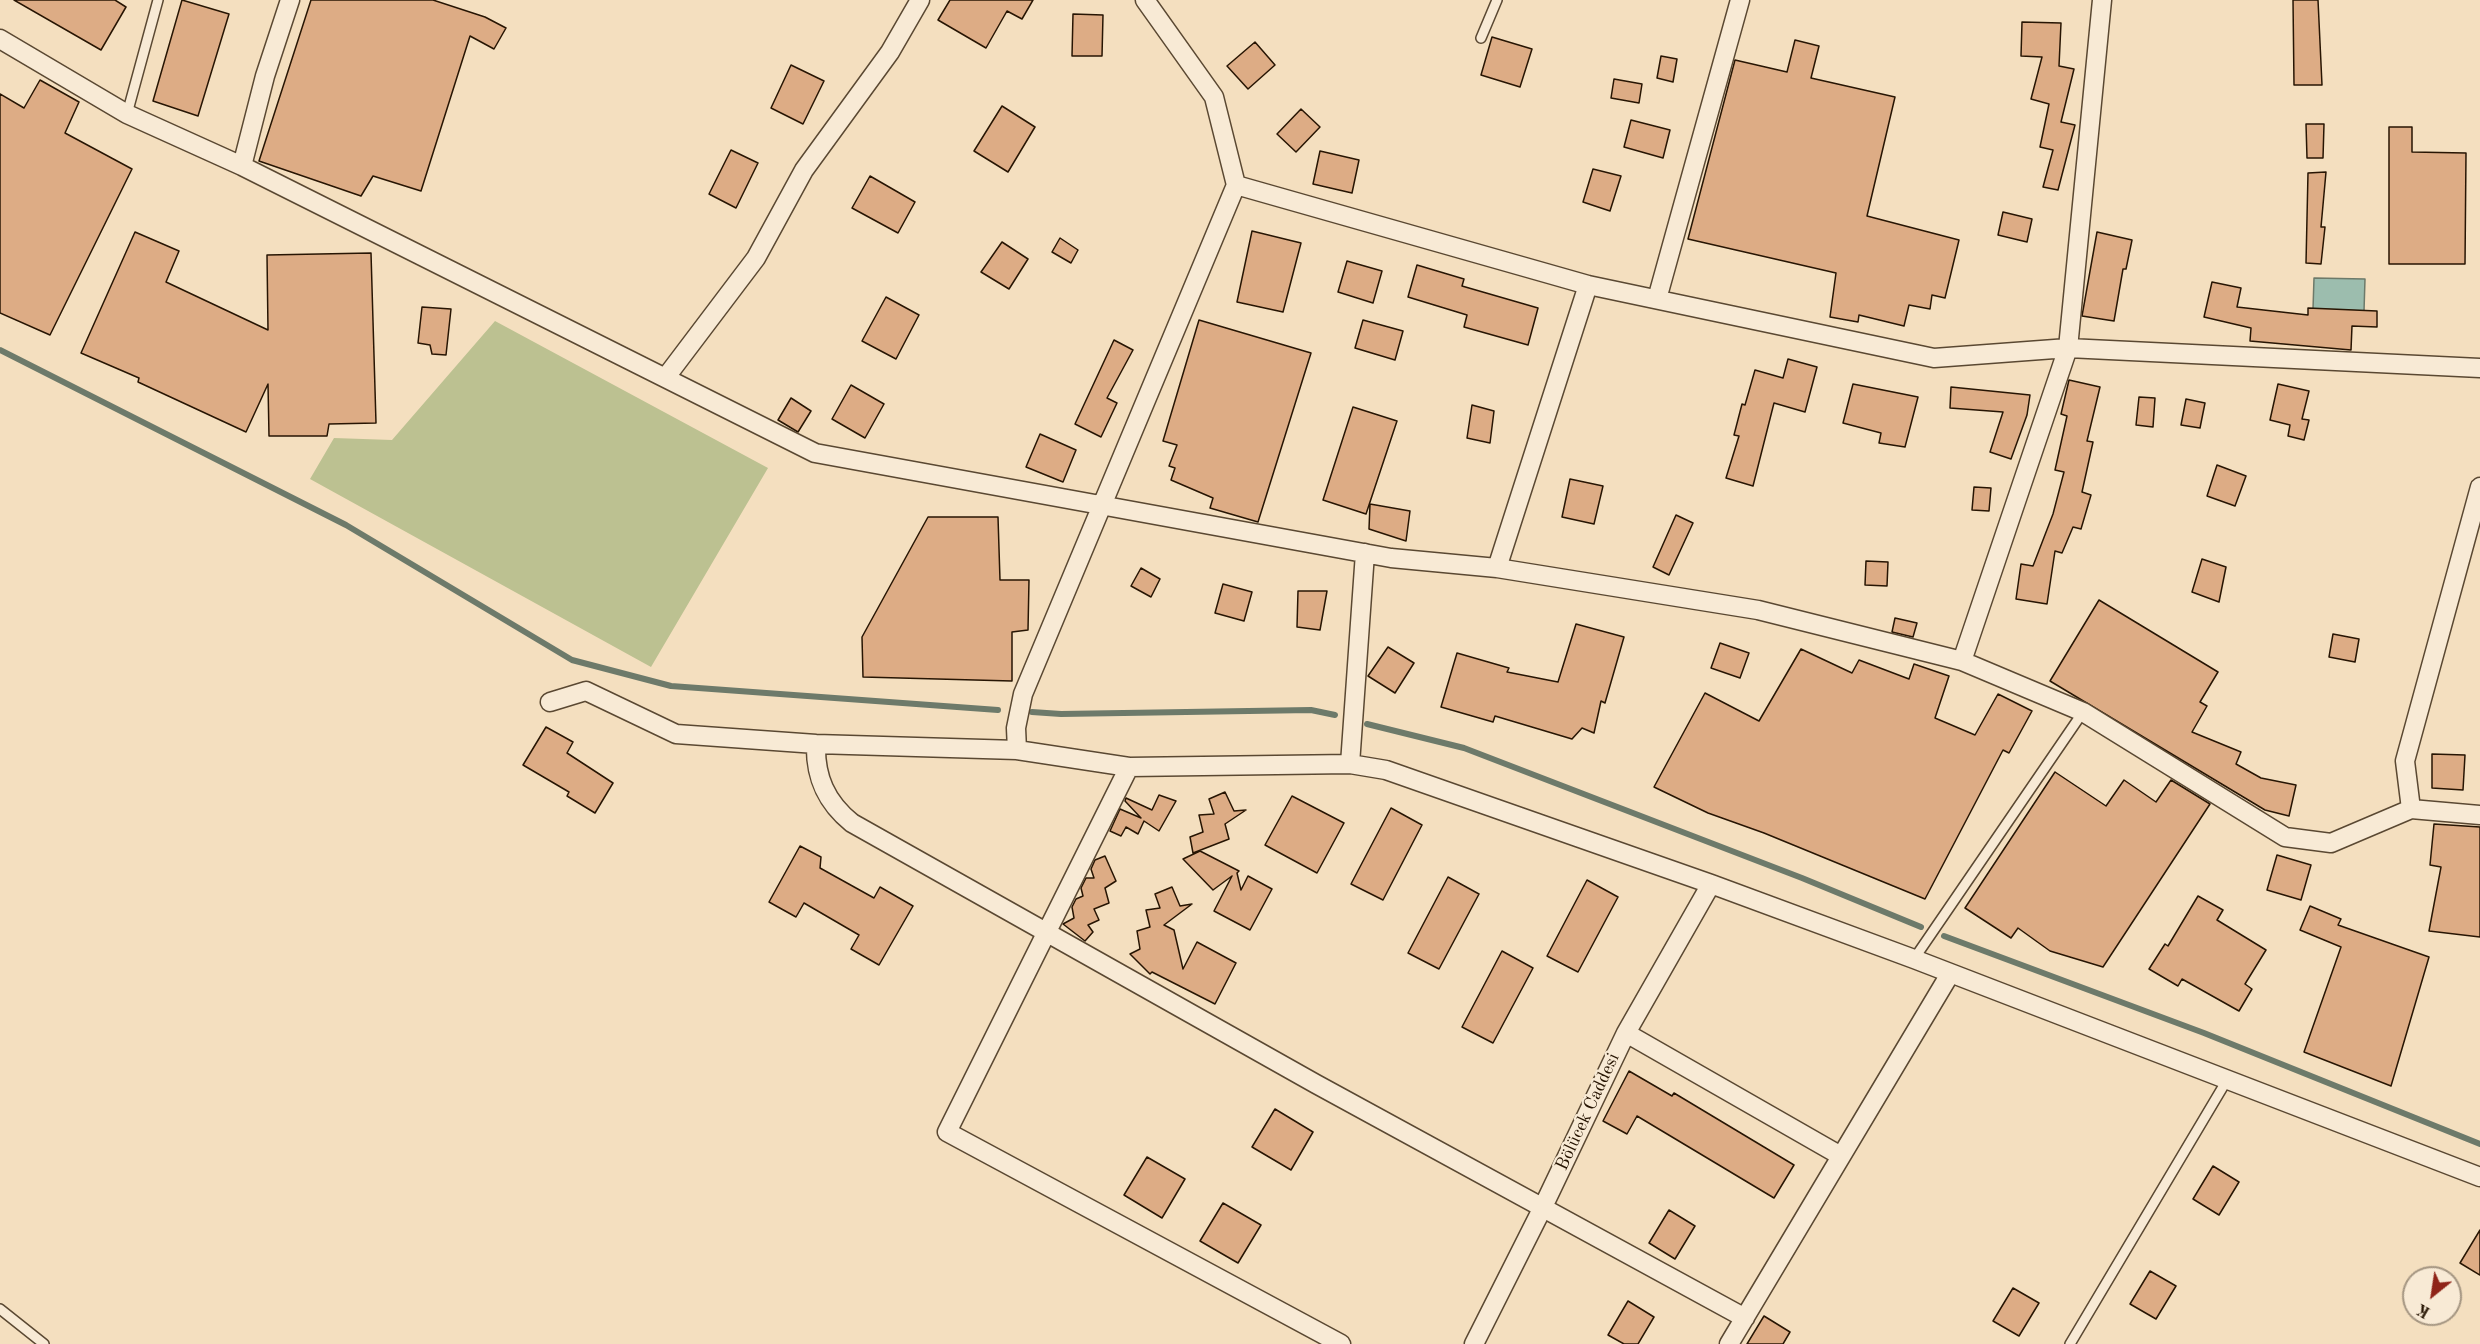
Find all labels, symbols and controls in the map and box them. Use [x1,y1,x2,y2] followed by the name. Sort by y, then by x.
[1551,1050,1625,1174] street label: Bölücek Caddesi
[2402,1266,2462,1326] north arrow
[2415,1300,2433,1320] text: K

